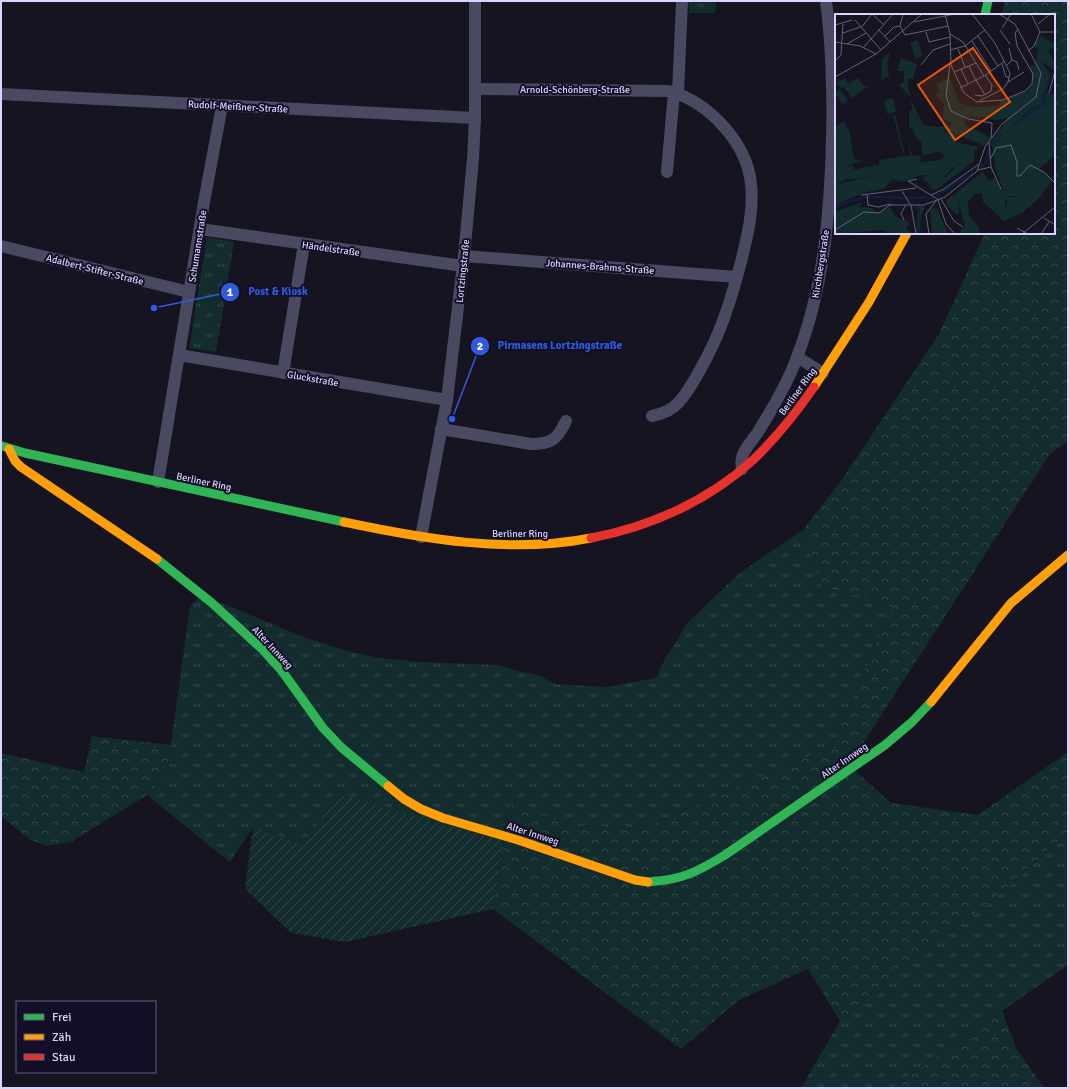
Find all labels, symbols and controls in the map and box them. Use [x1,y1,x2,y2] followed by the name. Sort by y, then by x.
[835,14,1055,234] inset map
[520,84,630,96] street label: Arnold-Schönberg-Straße
[188,98,288,116] street label: Rudolf-Meißner-Straße
[186,209,210,283] street label: Schumannstraße
[810,229,832,299] street label: Kirchbergstraße
[301,239,361,259] street label: Händelstraße
[454,239,472,303] street label: Lortzingstraße
[45,252,145,288] street label: Adalbert-Stifter-Straße
[545,257,655,277] street label: Johannes-Brahms-Straße
[220,280,316,303] callout: Post & Kiosk
[227,285,234,300] text: 1
[248,285,308,298] text: Post & Kiosk
[470,334,631,357] callout: Pirmasens Lortzingstraße
[477,339,483,354] text: 2
[498,339,623,352] text: Pirmasens Lortzingstraße
[776,365,819,418] street label: Berliner Ring
[286,369,340,389] street label: Gluckstraße
[175,470,232,494] street label: Berliner Ring
[492,528,548,540] street label: Berliner Ring
[249,624,295,672] street label: Alter Innweg
[819,740,870,781] street label: Alter Innweg
[505,820,560,848] street label: Alter Innweg
[16,1001,156,1073] legend
[52,1010,71,1025] text: Frei
[52,1030,71,1045] text: Zäh
[52,1050,76,1065] text: Stau

